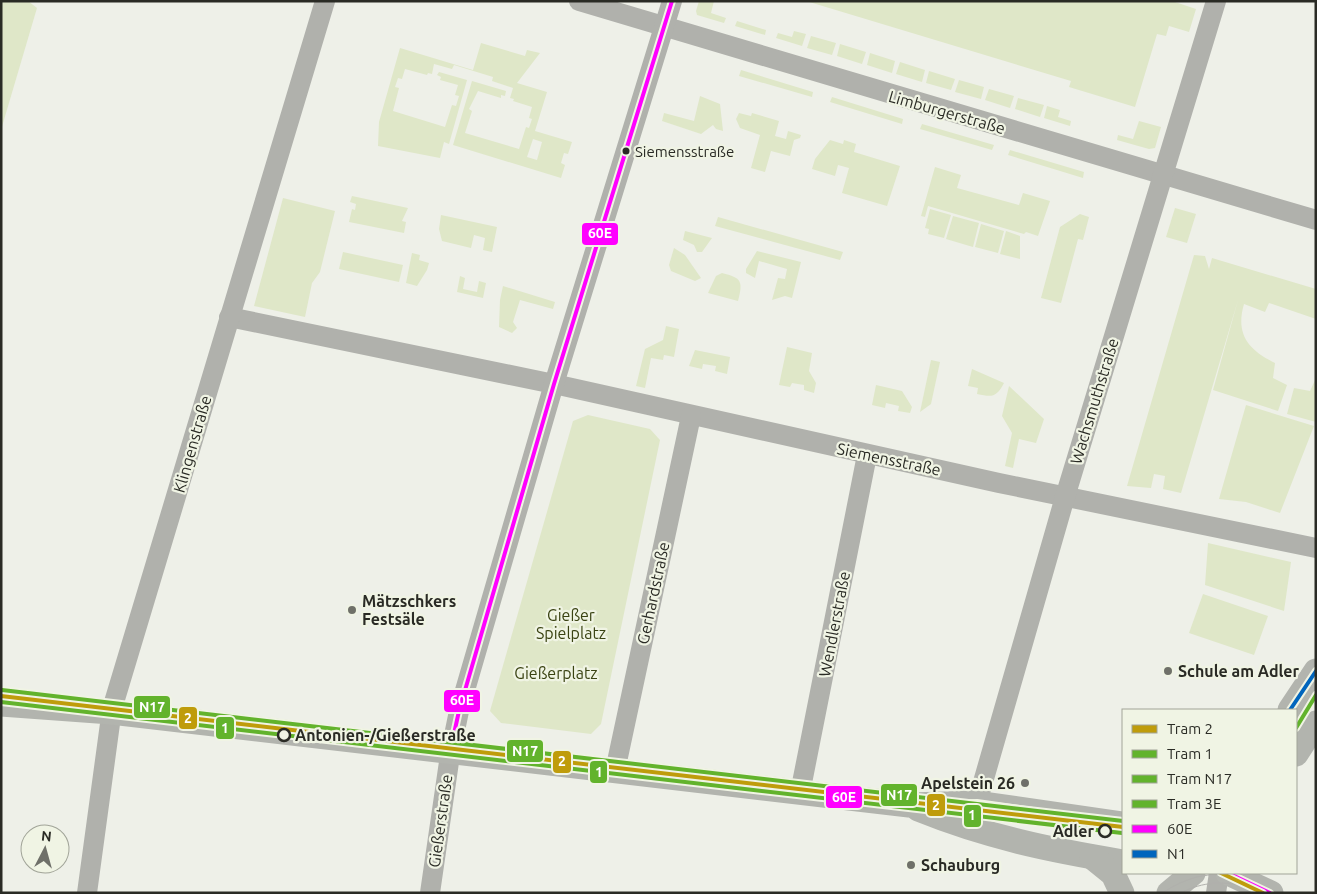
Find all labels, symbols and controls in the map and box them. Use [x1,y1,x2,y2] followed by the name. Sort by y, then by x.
[887,87,1007,137] street label: Limburgerstraße
[635,143,734,160] place label: Siemensstraße
[621,146,631,156] marker: Siemensstraße
[581,222,619,246] line badge: 60E
[588,225,612,241] text: 60E
[1066,336,1122,466] street label: Wachsmuthstraße
[170,393,214,495] street label: Klingenstraße
[835,439,943,479] street label: Siemensstraße
[633,540,673,646] street label: Gerhardstraße
[815,570,853,678] street label: Wendlerstraße
[362,592,456,628] place label: Mätzschkers Festsäle
[346,604,358,616] marker: Mätzschkers Festsäle
[536,606,606,642] park label: Gießer Spielplatz
[1178,662,1300,680] place label: Schule am Adler
[514,664,598,682] park label: Gießerplatz
[1162,665,1174,677] marker: Schule am Adler
[443,689,481,713] line badge: 60E
[450,692,474,708] text: 60E
[133,695,171,719] line badge: N17
[139,699,165,715] text: N17
[178,706,198,730] line badge: 2
[1122,709,1297,874] legend
[184,710,192,726] text: 2
[215,716,235,740] line badge: 1
[221,720,229,736] text: 1
[1167,720,1213,737] text: Tram 2
[295,726,476,744] place label: Antonien-/Gießerstraße
[277,728,291,742] marker: Antonien-/Gießerstraße
[506,739,544,763] line badge: N17
[512,743,538,759] text: N17
[1167,745,1213,762] text: Tram 1
[552,750,572,774] line badge: 2
[558,753,566,769] text: 2
[589,760,608,784] line badge: 1
[595,764,603,780] text: 1
[1167,770,1232,787] text: Tram N17
[425,773,455,869] street label: Gießerstraße
[921,774,1015,792] place label: Apelstein 26
[1019,777,1031,789] marker: Apelstein 26
[880,783,918,807] line badge: N17
[825,785,863,809] line badge: 60E
[886,787,912,803] text: N17
[832,789,856,805] text: 60E
[926,793,946,817] line badge: 2
[1167,795,1221,812] text: Tram 3E
[932,797,940,813] text: 2
[963,804,982,828] line badge: 1
[968,807,976,823] text: 1
[1167,820,1192,837] text: 60E
[1053,822,1094,840] place label: Adler
[20,824,70,874] north arrow
[1098,824,1112,838] marker: Adler
[40,828,52,845] text: N
[1167,845,1186,862] text: N1
[921,856,1000,874] place label: Schauburg
[905,859,917,871] marker: Schauburg

